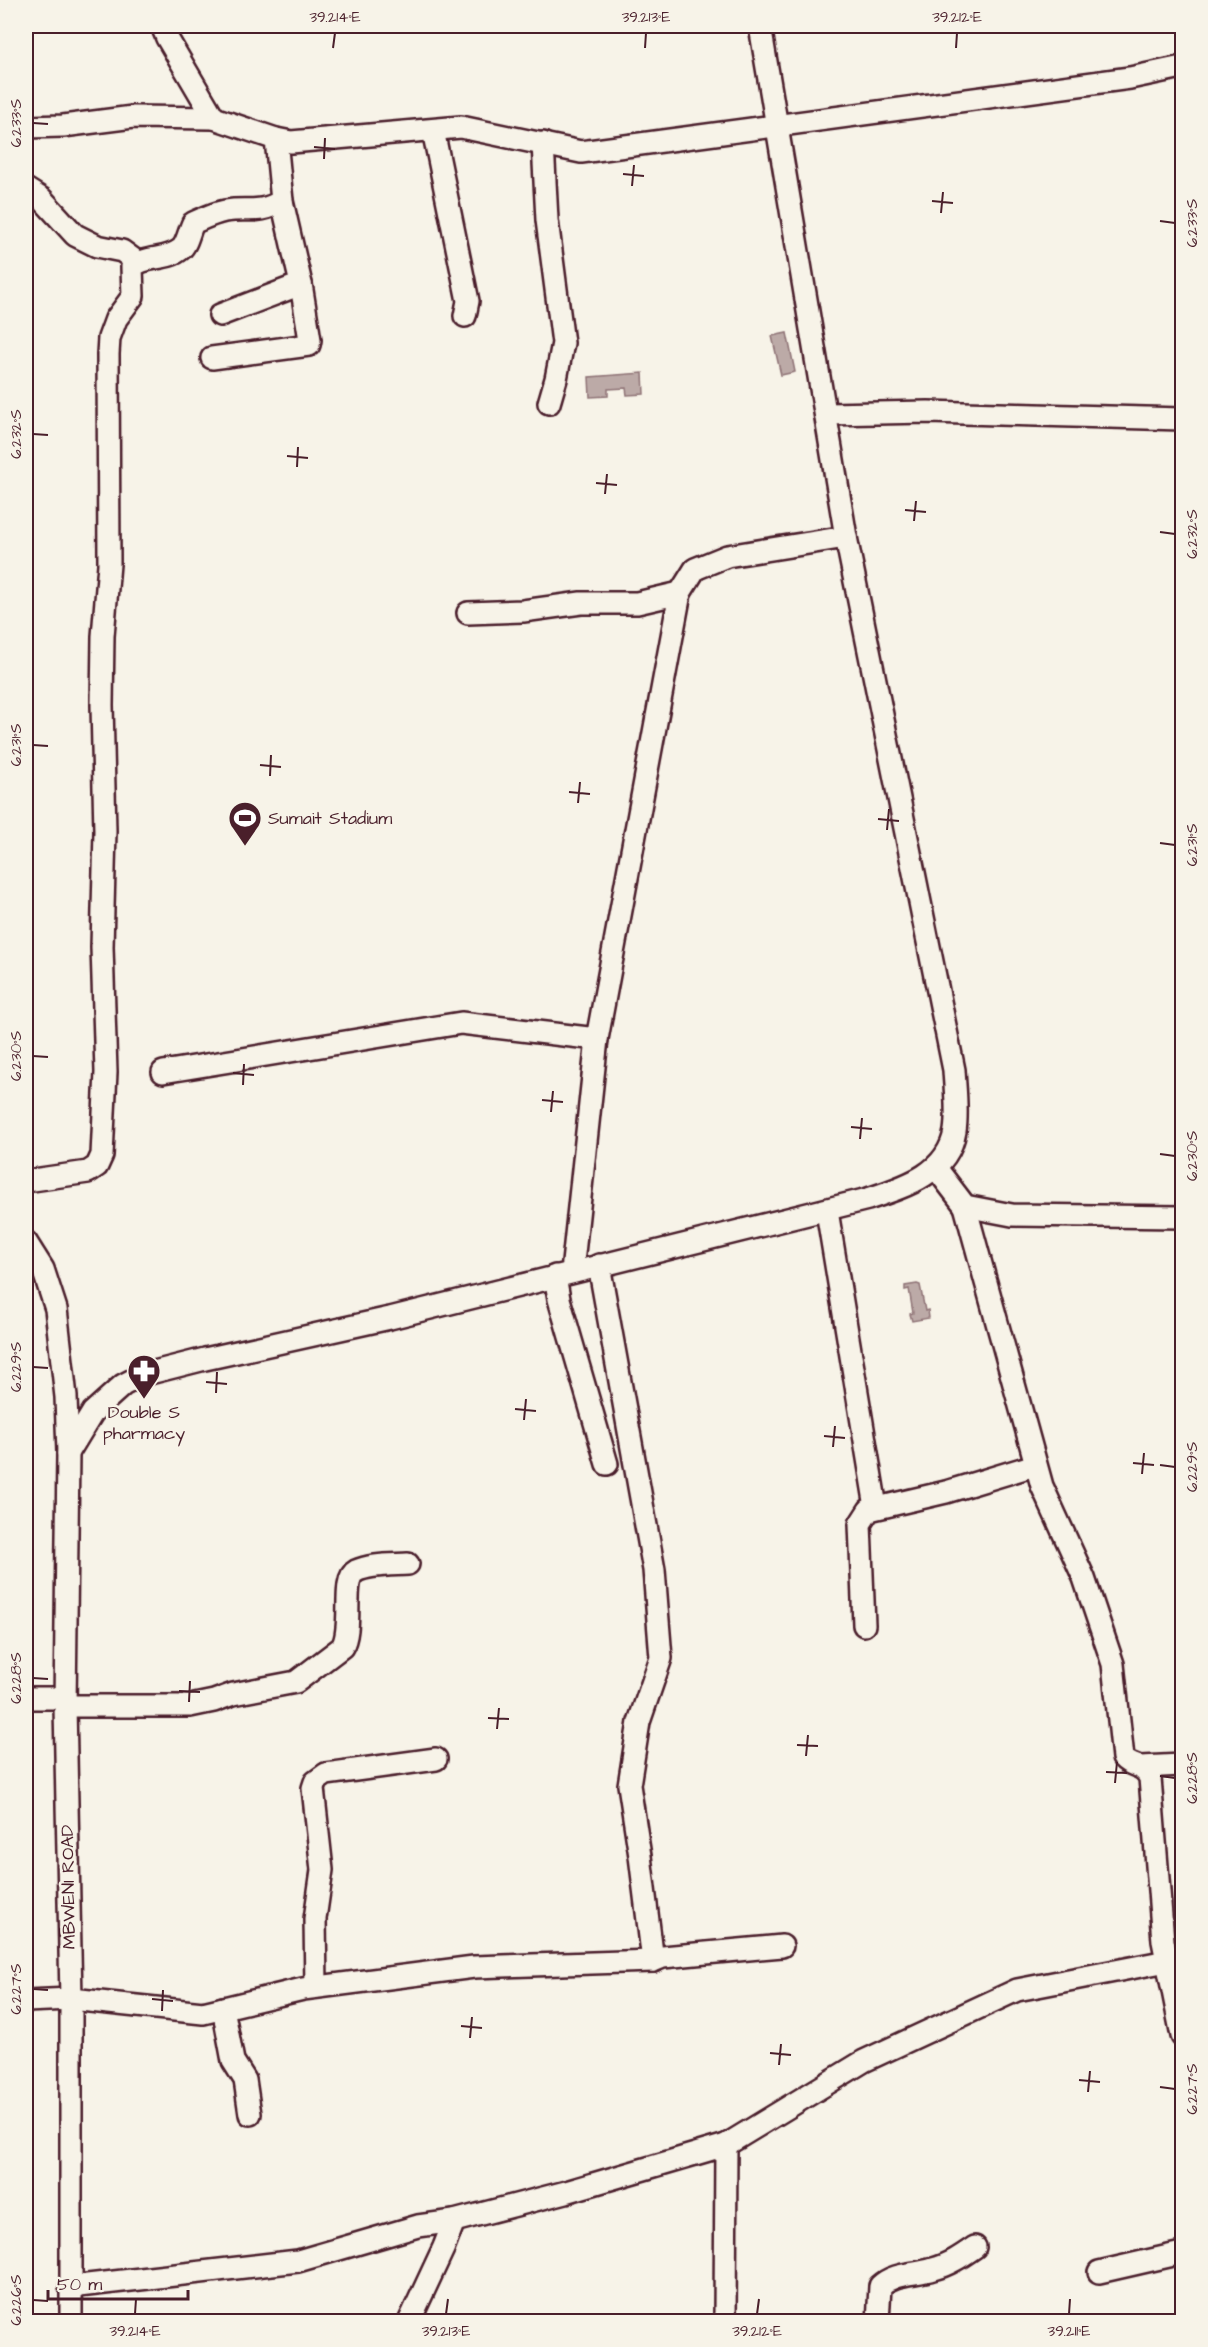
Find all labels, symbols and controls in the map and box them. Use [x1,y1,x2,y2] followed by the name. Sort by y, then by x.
[309,7,361,28] text: 39.214°E
[622,7,670,28] text: 39.213°E
[932,7,982,28] text: 39.212°E
[6,98,27,147] text: 6.233°S
[1182,198,1203,247] text: 6.233°S
[6,409,27,459] text: 6.232°S
[1182,509,1203,559] text: 6.232°S
[6,723,27,766] text: 6.231°S
[227,800,263,847] sports icon: Sumait Stadium
[268,806,392,831] place label: Sumait Stadium
[1182,823,1203,866] text: 6.231°S
[6,1031,27,1081] text: 6.230°S
[1182,1131,1203,1181] text: 6.230°S
[6,1342,27,1392] text: 6.229°S
[126,1353,162,1400] pharmacy icon: Double S pharmacy
[103,1400,185,1447] place label: Double S pharmacy
[1182,1442,1203,1492] text: 6.229°S
[6,1652,27,1704] text: 6.228°S
[1182,1752,1203,1804] text: 6.228°S
[55,1824,82,1949] street label: MBWENI ROAD
[6,1963,27,2014] text: 6.227°S
[1182,2063,1203,2114] text: 6.227°S
[48,2263,188,2301] scale bar
[57,2272,102,2297] text: 50 m
[6,2274,27,2326] text: 6.226°S
[109,2321,161,2342] text: 39.214°E
[422,2321,470,2342] text: 39.213°E
[732,2321,782,2342] text: 39.212°E
[1048,2321,1091,2342] text: 39.211°E

